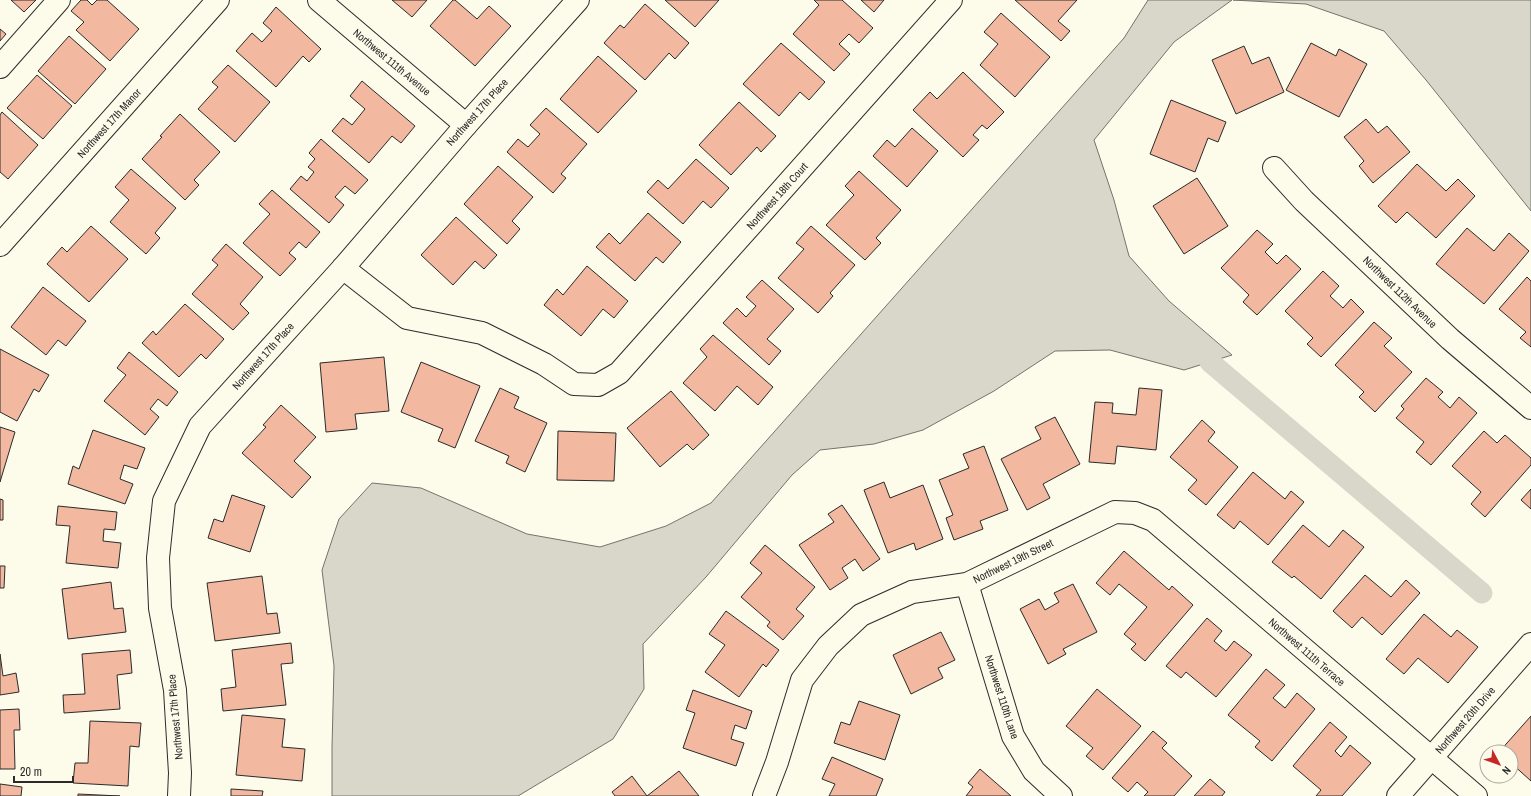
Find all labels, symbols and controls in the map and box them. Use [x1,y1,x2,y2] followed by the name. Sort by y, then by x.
[350,26,434,98] street label: Northwest 111th Avenue
[443,75,511,149] street label: Northwest 17th Place
[74,85,144,161] street label: Northwest 17th Manor
[743,159,811,232] street label: Northwest 18th Court
[1360,253,1440,331] street label: Northwest 112th Avenue
[229,319,297,393] street label: Northwest 17th Place
[971,535,1056,586] street label: Northwest 19th Street
[1266,615,1348,689] street label: Northwest 111th Terrace
[982,653,1022,741] street label: Northwest 110th Lane
[164,674,186,760] street label: Northwest 17th Place
[1432,683,1498,757] street label: Northwest 20th Drive
[1479,744,1519,784] north arrow
[14,758,73,784] scale bar
[20,764,42,780] text: 20 m
[1499,764,1514,778] text: N

